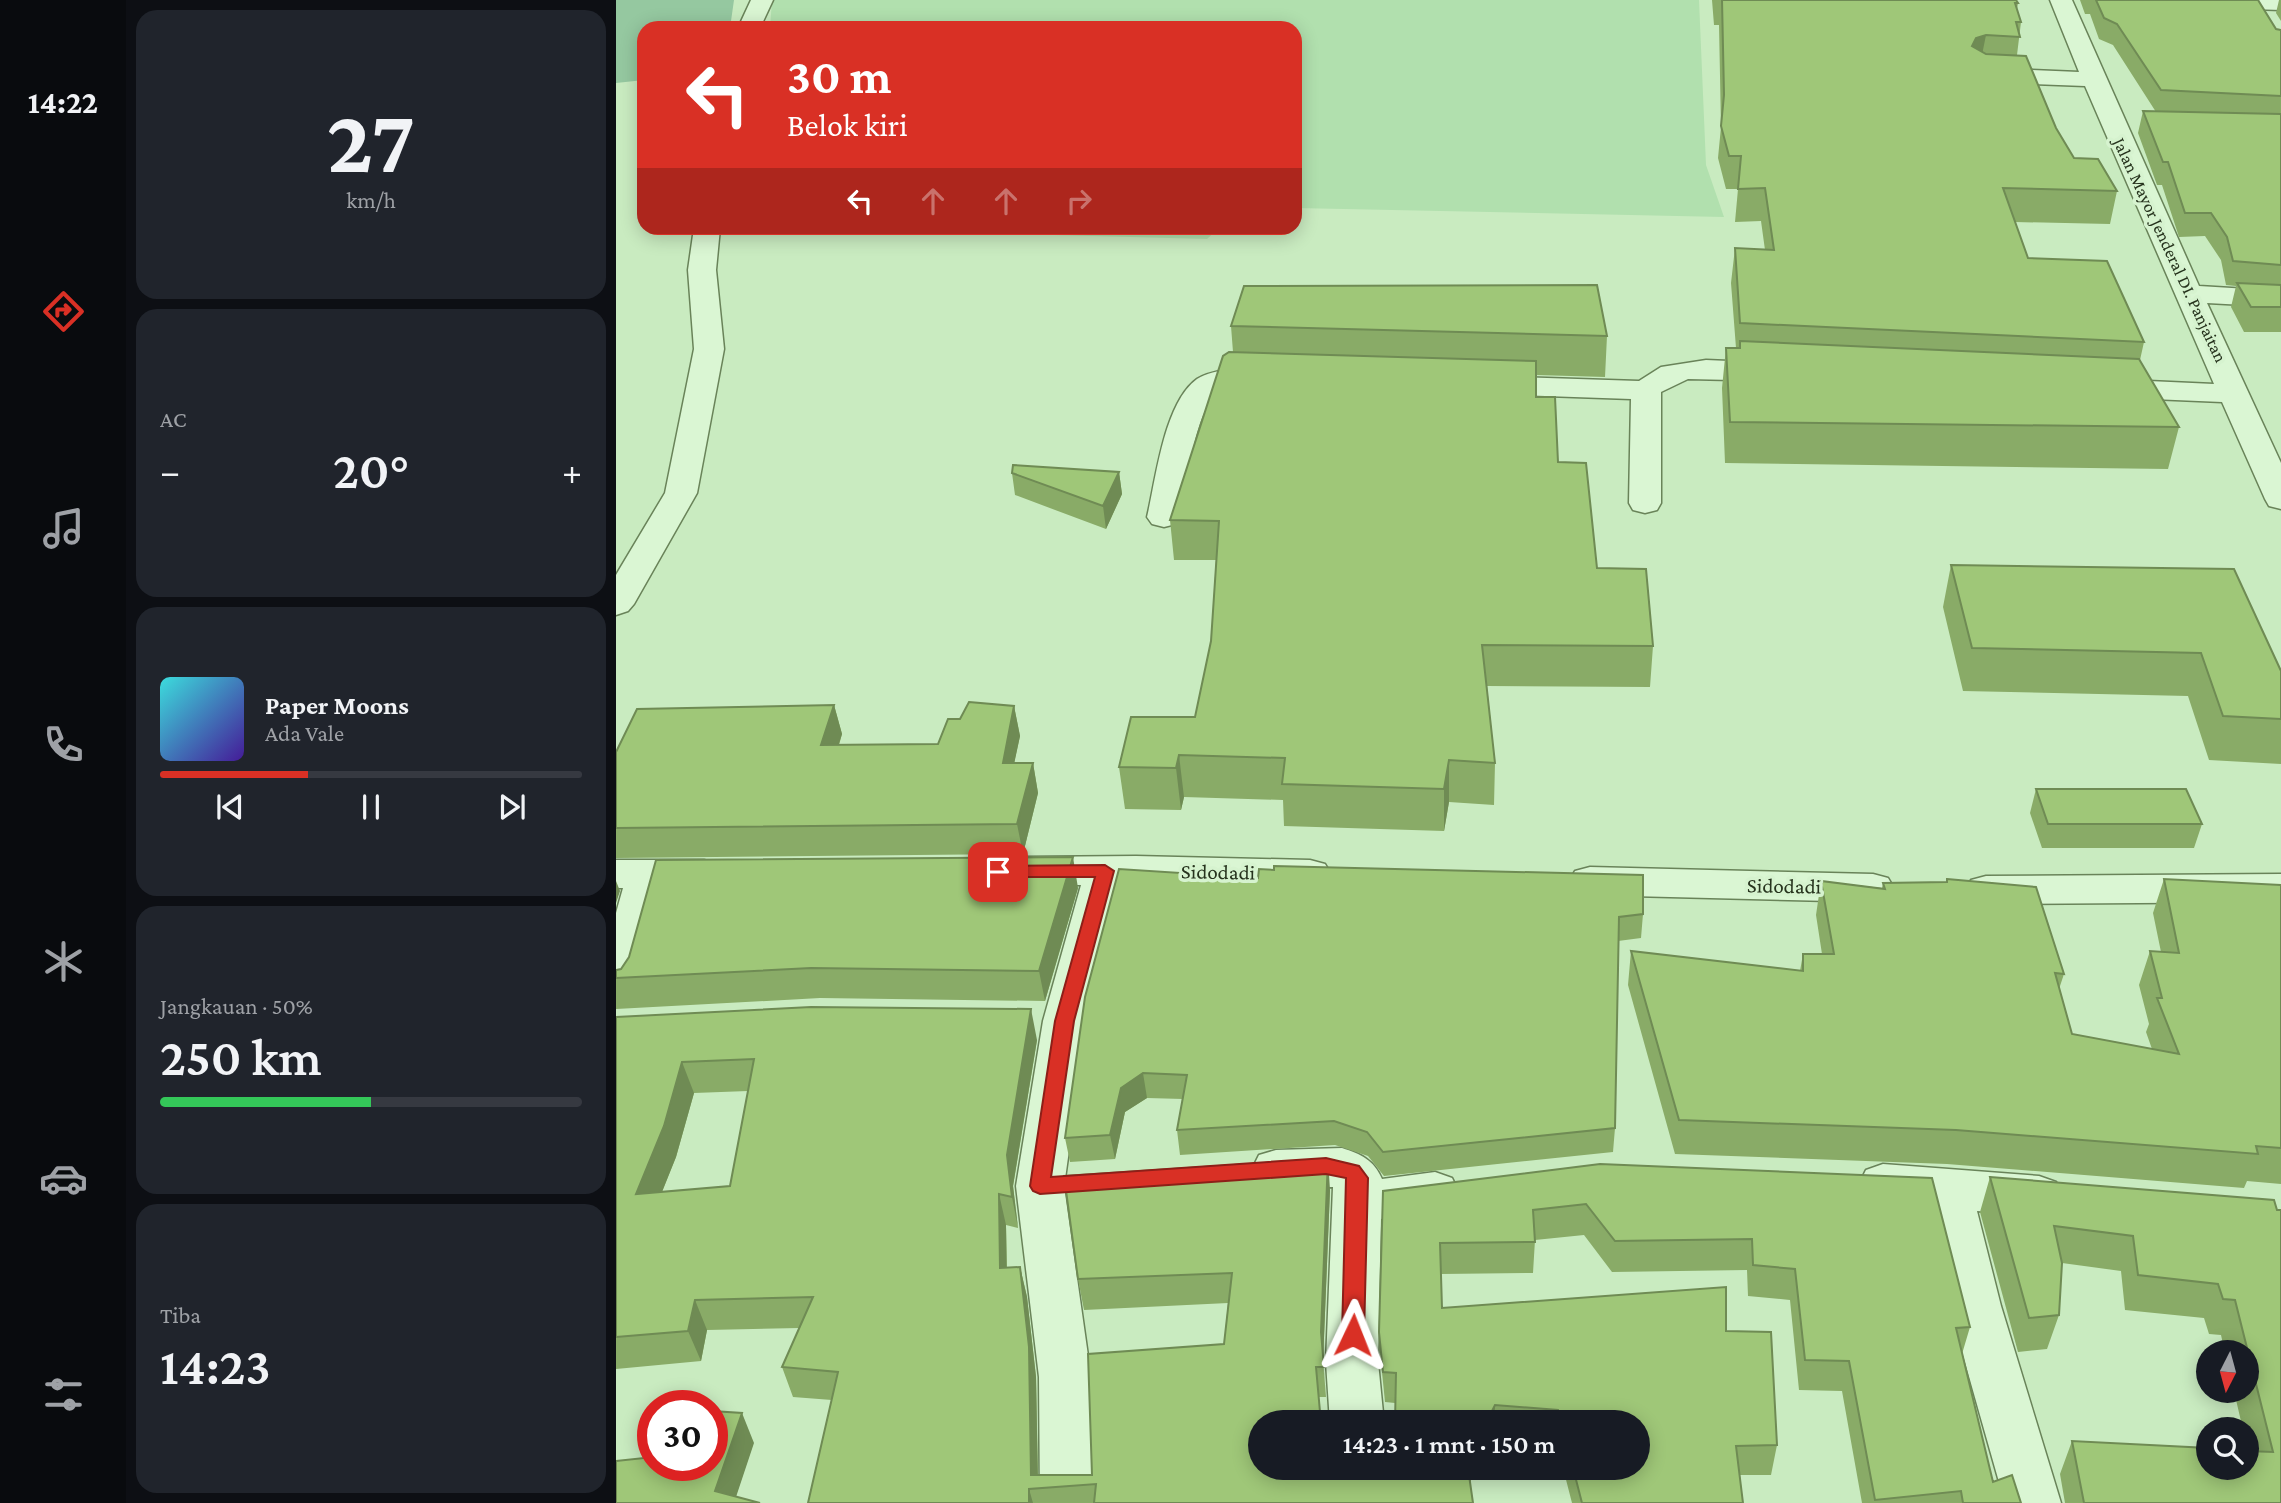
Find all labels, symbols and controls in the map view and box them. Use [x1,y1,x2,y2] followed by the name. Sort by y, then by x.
[672,49,763,140] icon: left
[787,49,892,104] text: 30 m
[28,84,98,120] text: 14:22
[327,90,415,192] text: 27
[787,107,908,143] text: Belok kiri
[2107,133,2231,366] street label: Jalan Mayor Jenderal DI. Panjaitan
[841,182,879,220] icon: left
[914,182,952,220] icon: ahead
[987,182,1025,220] icon: ahead
[1060,182,1098,220] icon: right
[346,187,396,213] text: km/h
[39,287,88,336] icon: directions
[160,406,187,432] text: AC
[333,441,409,499] text: 20°
[160,450,180,492] text: −
[562,450,582,492] text: +
[39,504,88,553] icon: music
[265,691,409,720] text: Paper Moons
[39,720,88,769] icon: phone
[265,720,344,746] text: Ada Vale
[211,788,249,826] icon: previous
[352,788,390,826] icon: pause
[493,788,531,826] icon: next
[968,842,1028,902] pin
[979,853,1017,891] icon: arrive
[1181,859,1256,885] street label: Sidodadi
[1747,873,1822,899] street label: Sidodadi
[39,937,88,986] icon: climate
[160,993,313,1019] text: Jangkauan · 50%
[160,1028,322,1086] text: 250 km
[39,1154,88,1203] icon: car
[1316,1298,1390,1372] position arrow
[160,1302,201,1328] text: Tiba
[160,1337,270,1395] text: 14:23
[2196,1340,2259,1404] north arrow
[2196,1340,2259,1480] map controls
[39,1370,88,1419] icon: filters
[637,1390,728,1481] speed limit sign: 30
[2196,1417,2259,1480] button: search
[1343,1430,1555,1459] text: 14:23 · 1 mnt · 150 m

